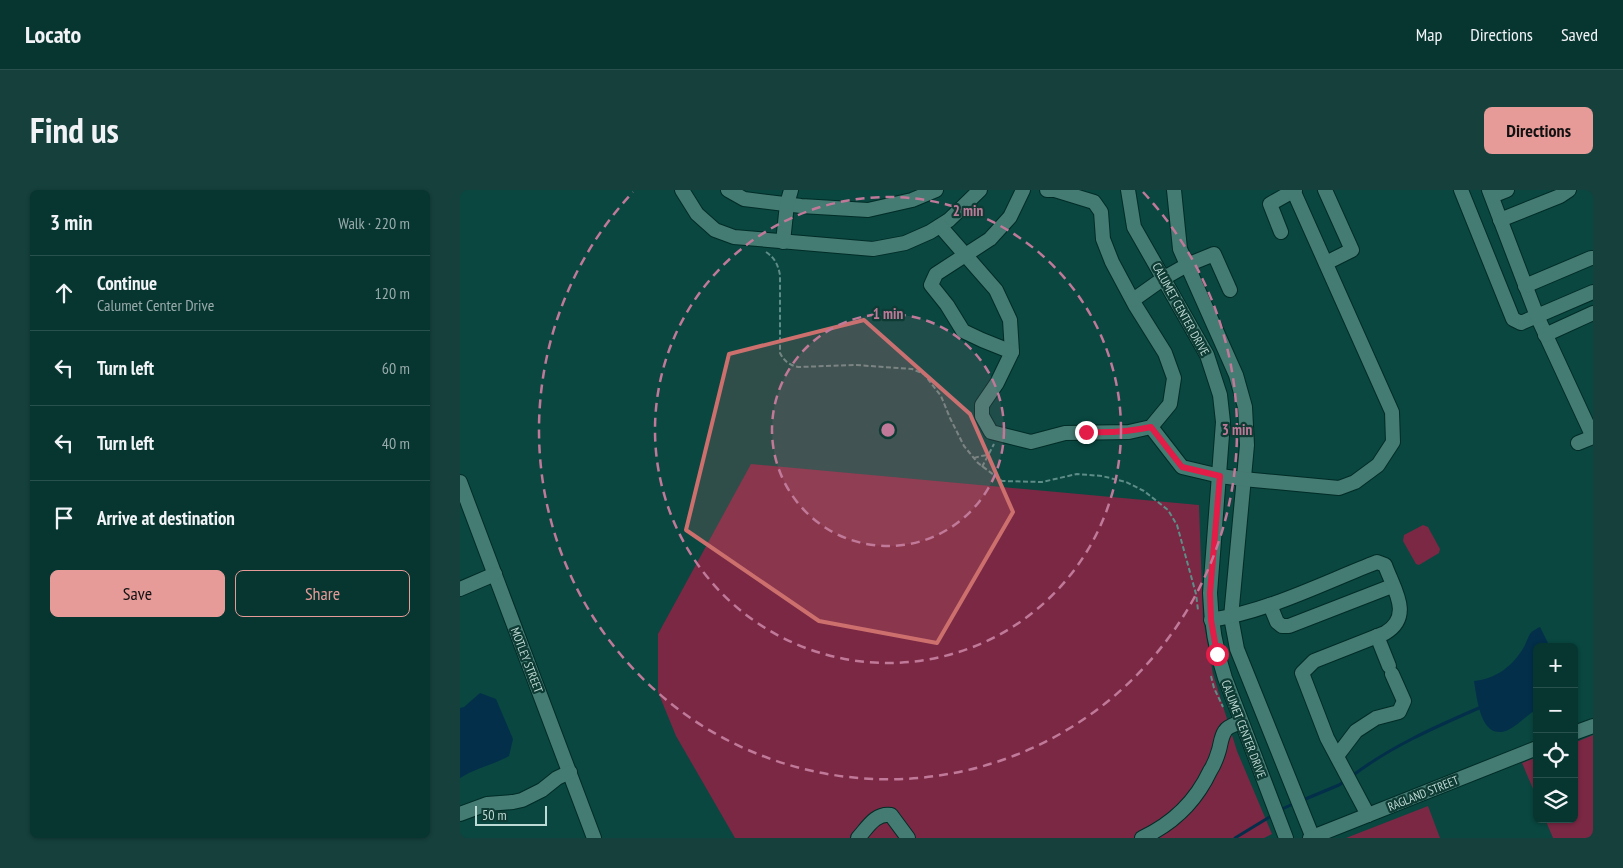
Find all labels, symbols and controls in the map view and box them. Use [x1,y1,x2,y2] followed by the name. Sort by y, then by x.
[25,19,81,50] text: Locato
[1416,23,1442,46] text: Map
[1470,23,1533,46] text: Directions
[1561,23,1598,46] text: Saved
[30,107,119,153] text: Find us
[1484,107,1593,154] button: Directions
[953,201,983,220] text: 2 min
[50,209,92,236] text: 3 min
[338,213,410,233] text: Walk · 220 m
[1149,260,1213,358] street label: CALUMET CENTER DRIVE
[97,271,157,295] text: Continue
[50,279,78,307] icon: ahead
[375,283,410,303] text: 120 m
[97,295,214,315] text: Calumet Center Drive
[873,304,903,323] text: 1 min
[50,354,78,382] icon: left
[97,356,154,380] text: Turn left
[382,358,410,378] text: 60 m
[1222,420,1252,439] text: 3 min
[879,421,897,439] centre of rings
[1075,421,1098,444] route end
[50,429,78,457] icon: left
[97,431,154,455] text: Turn left
[382,433,410,453] text: 40 m
[50,504,78,532] icon: arrive
[97,506,235,530] text: Arrive at destination
[50,570,225,617] button: Save
[235,570,410,617] button: Share
[508,625,547,695] street label: MOTLEY STREET
[1206,643,1229,666] route start
[1533,643,1578,823] map controls
[1533,643,1578,688] button: +
[1218,678,1270,780] street label: CALUMET CENTER DRIVE
[1533,688,1578,733] button: −
[1533,733,1578,778] button: locate
[1386,772,1461,814] street label: RAGLAND STREET
[1533,778,1578,823] button: layers
[475,803,548,826] scale bar
[482,806,507,824] text: 50 m

